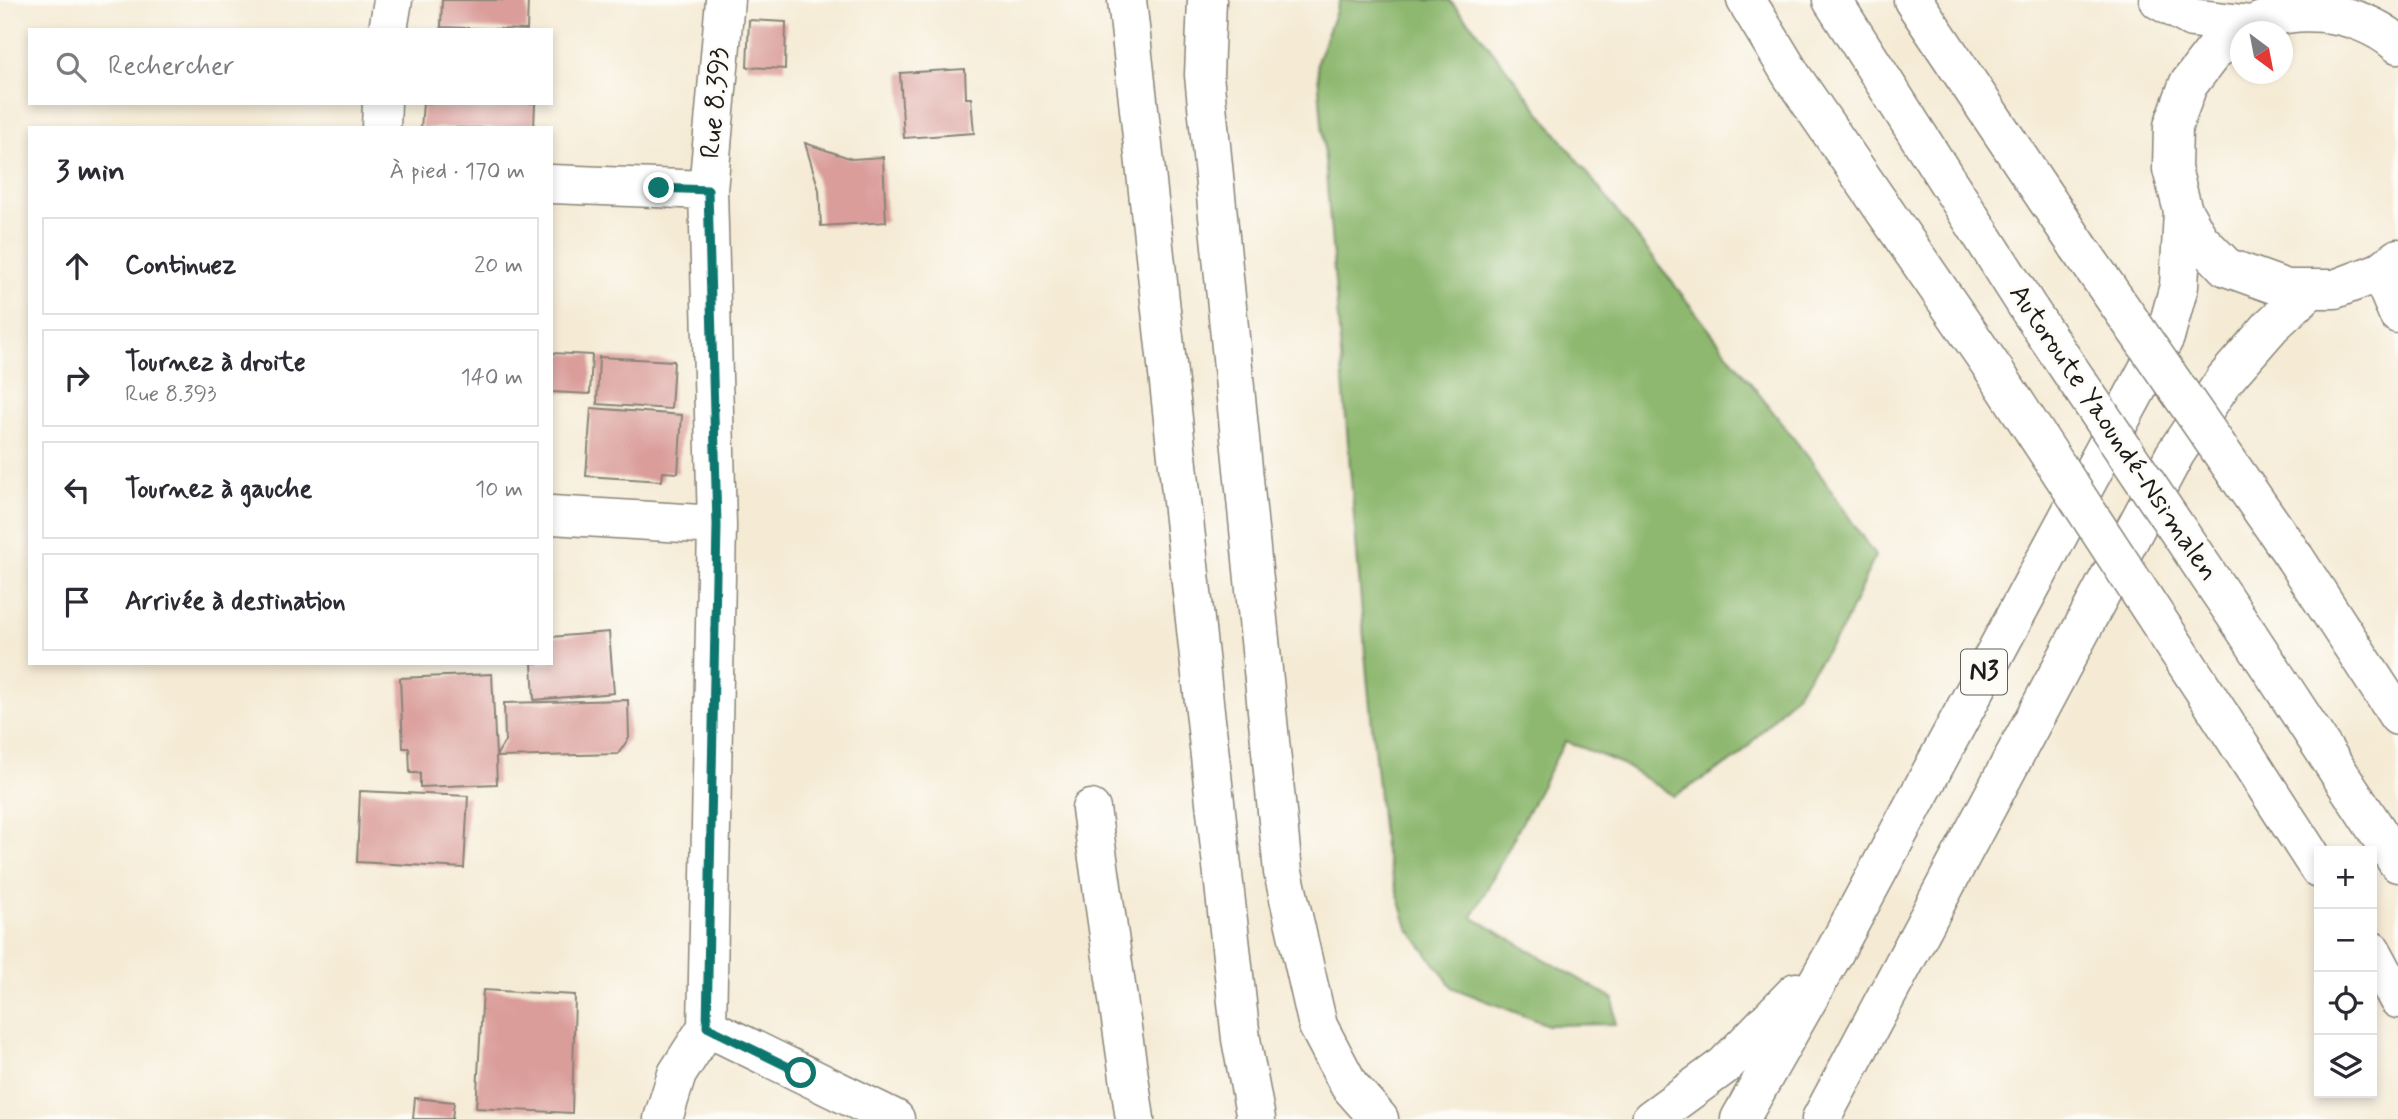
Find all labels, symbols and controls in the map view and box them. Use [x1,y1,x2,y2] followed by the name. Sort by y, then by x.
[2230,21,2293,84] north arrow
[28,28,553,105] search box
[693,46,739,160] street label: Rue 8.393
[52,48,90,86] icon: search
[108,50,234,84] text: Rechercher
[56,152,125,191] text: 3 min
[389,157,525,187] text: À pied · 170 m
[643,172,674,203] route end
[58,247,96,285] icon: ahead
[125,249,236,283] text: Continuez
[474,251,523,281] text: 20 m
[2000,277,2226,589] street label: Autoroute Yaoundé-Nsimalen
[125,346,306,380] text: Tournez à droite
[58,359,96,397] icon: right
[460,363,523,393] text: 140 m
[125,380,217,410] text: Rue 8.393
[58,471,96,509] icon: left
[125,473,312,507] text: Tournez à gauche
[475,475,523,505] text: 10 m
[58,583,96,621] icon: arrive
[125,585,346,619] text: Arrivée à destination
[1961,650,2007,694] road number: N3
[2314,846,2377,1098] map controls
[2314,846,2377,909] button: +
[2314,909,2377,972] button: −
[2314,972,2377,1035] button: locate
[2314,1035,2377,1098] button: layers
[785,1057,816,1088] route start

